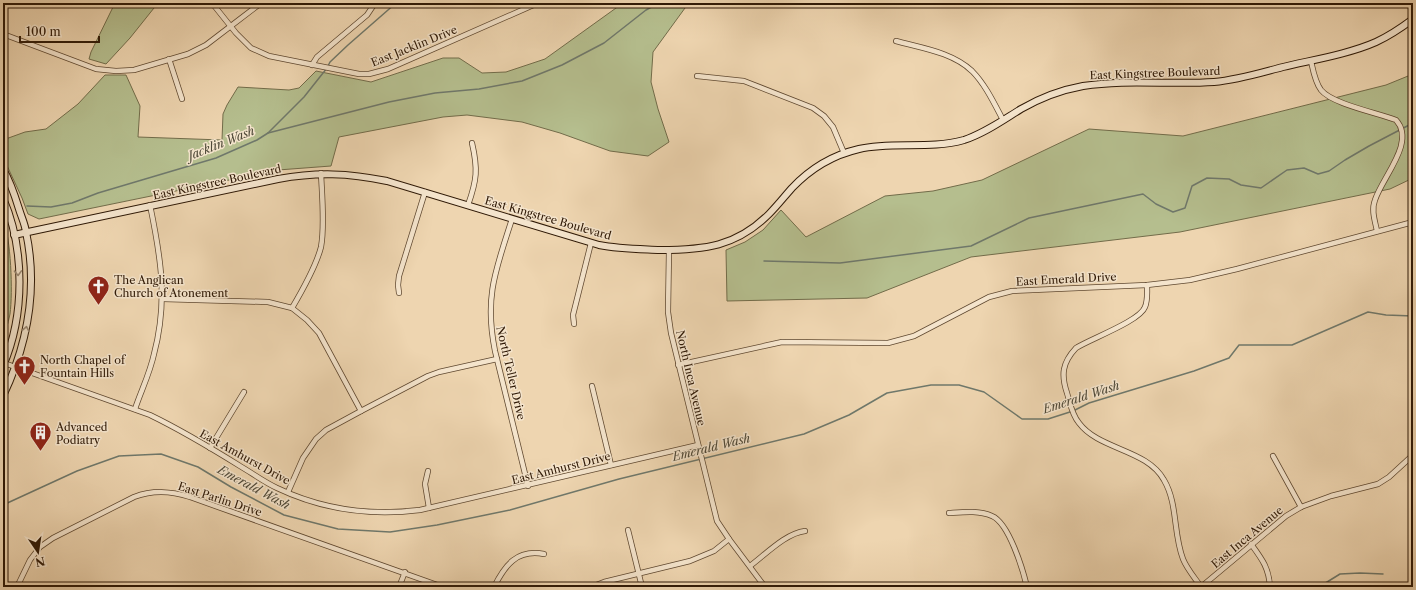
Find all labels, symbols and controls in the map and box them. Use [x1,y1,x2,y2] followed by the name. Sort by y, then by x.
[20,18,99,44] scale bar
[369,22,459,70] street label: East Jacklin Drive
[26,24,61,39] text: 100 m
[1089,64,1221,82] street label: East Kingstree Boulevard
[182,123,257,165] water label: Jacklin Wash
[152,161,283,202] street label: East Kingstree Boulevard
[483,193,613,243] street label: East Kingstree Boulevard
[1015,269,1117,289] street label: East Emerald Drive
[14,270,23,276] one-way arrow
[86,273,112,306] church icon: The Anglican Church of Atonement
[114,273,228,300] place label: The Anglican Church of Atonement
[493,325,529,421] street label: North Teller Drive
[22,326,30,332] one-way arrow
[673,329,709,427] street label: North Inca Avenue
[11,353,37,386] church icon: North Chapel of Fountain Hills
[40,353,127,380] place label: North Chapel of Fountain Hills
[1040,378,1121,417] water label: Emerald Wash
[27,420,53,453] building icon: Advanced Podiatry
[55,420,108,447] place label: Advanced Podiatry
[197,426,293,488] street label: East Amhurst Drive
[670,430,752,464] water label: Emerald Wash
[510,449,612,487] street label: East Amhurst Drive
[214,461,293,512] water label: Emerald Wash
[176,479,264,519] street label: East Parlin Drive
[1208,503,1286,571] street label: East Inca Avenue
[18,532,58,572] north arrow
[34,554,46,570] text: N

